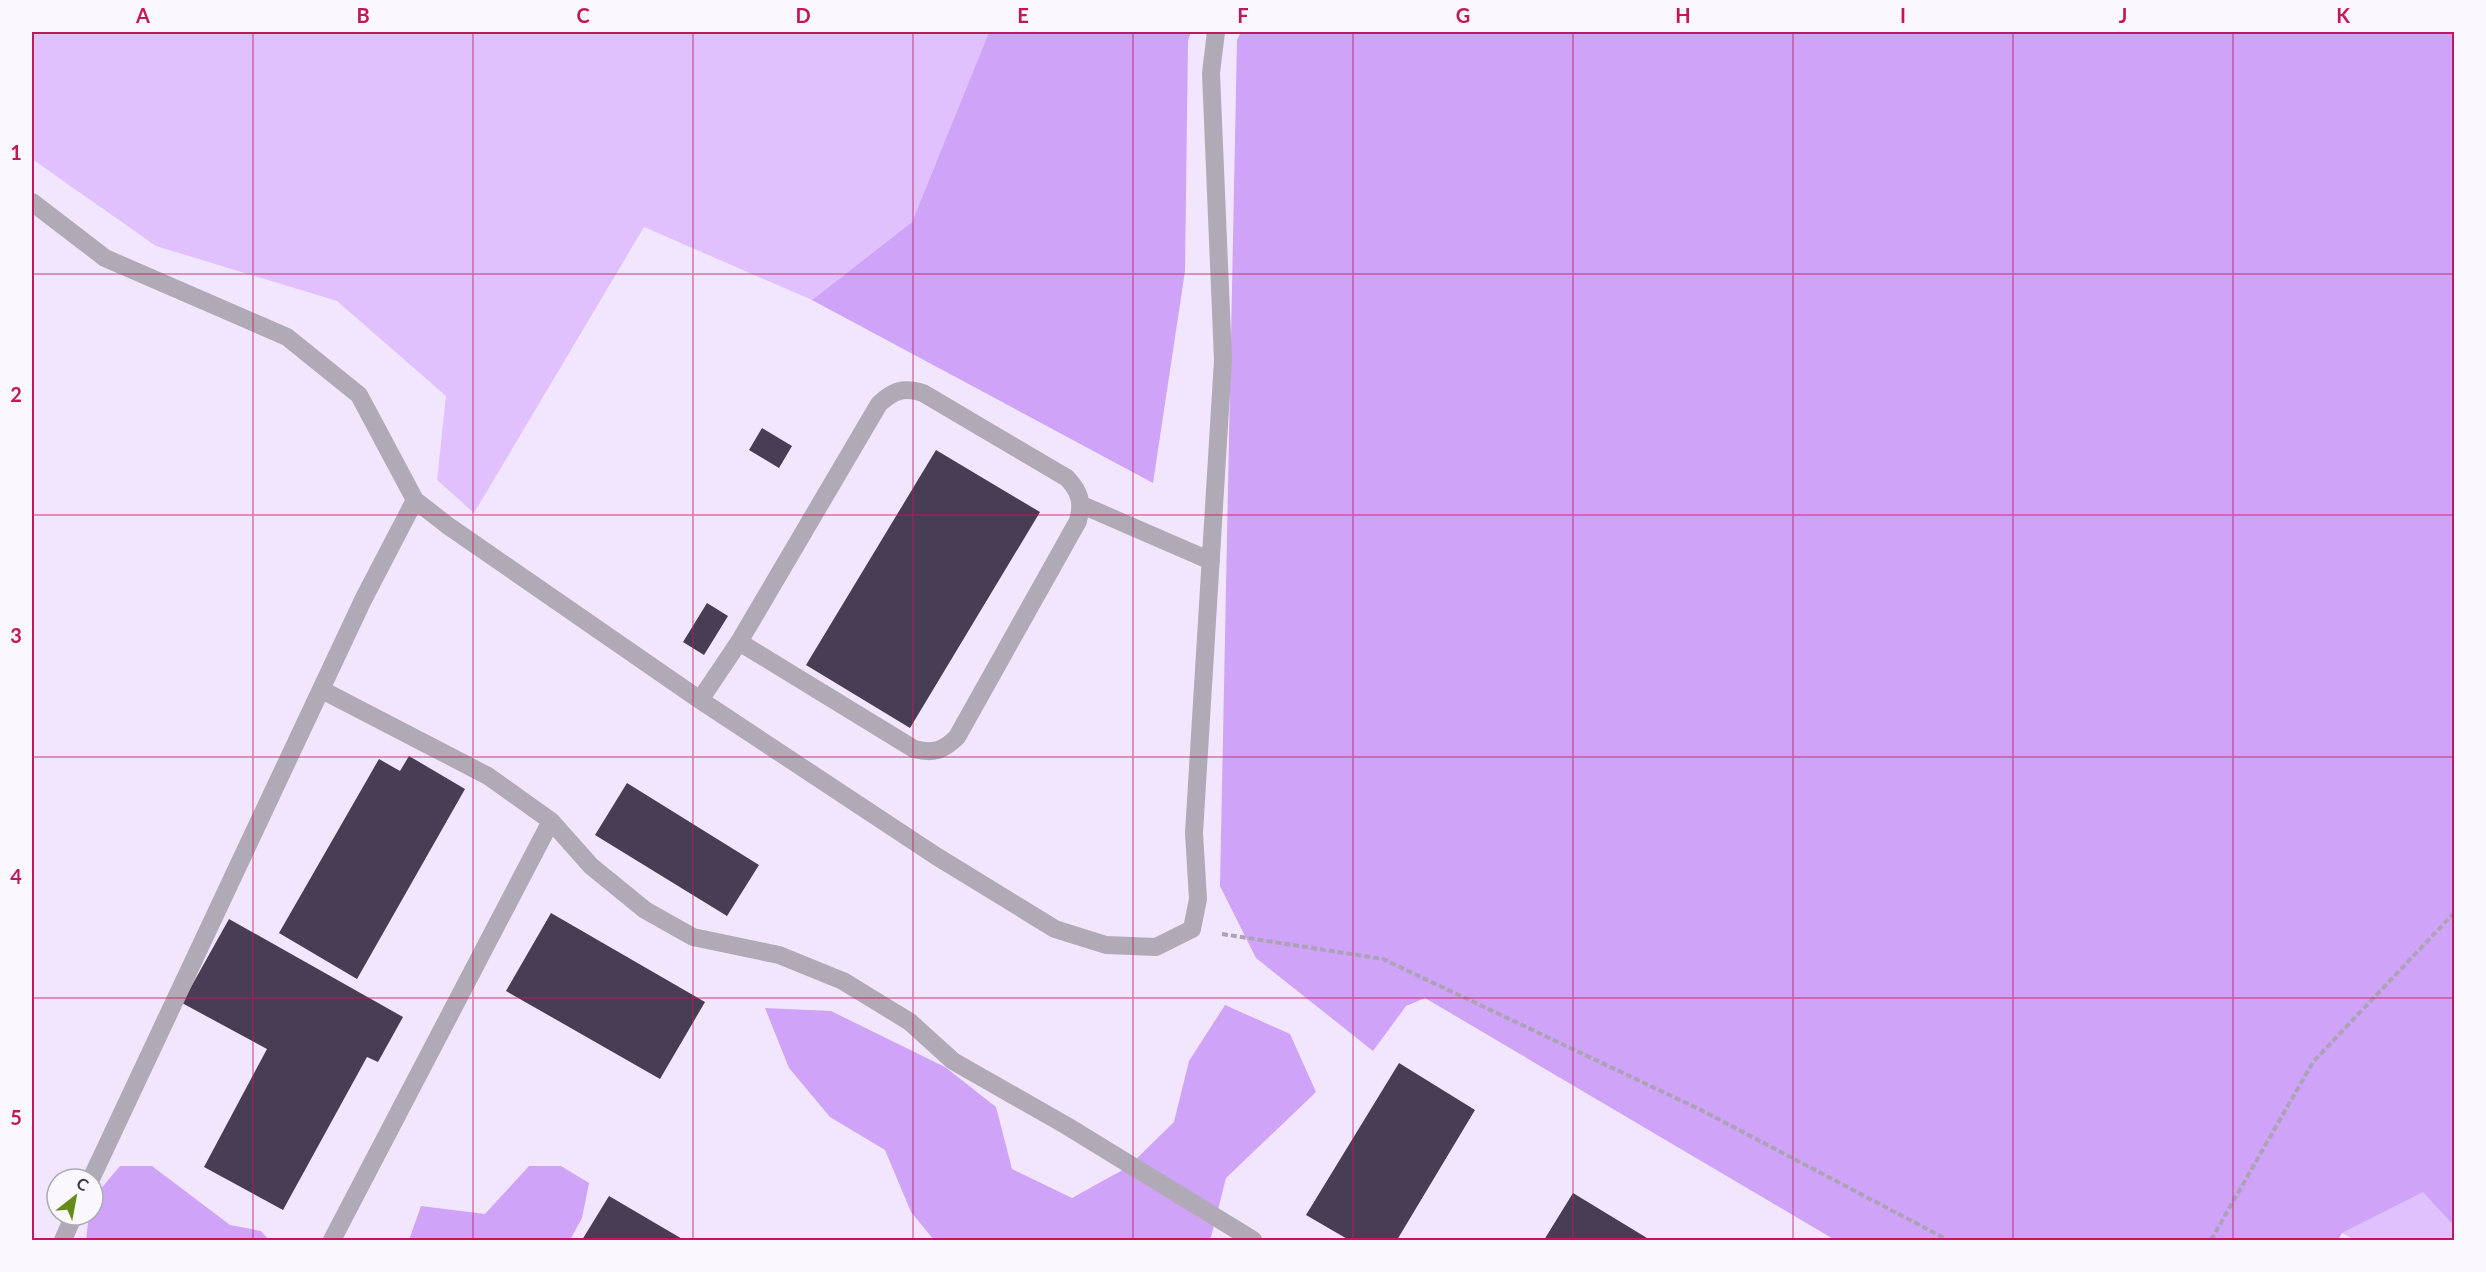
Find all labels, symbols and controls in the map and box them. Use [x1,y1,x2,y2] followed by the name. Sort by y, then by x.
[135,3,150,27] text: A
[356,3,370,27] text: B
[576,3,590,27] text: C
[795,3,811,27] text: D
[1017,3,1029,27] text: E
[1237,3,1249,27] text: F
[1456,3,1470,27] text: G
[1675,3,1691,27] text: H
[1900,3,1906,27] text: I
[2119,3,2127,27] text: J
[2336,3,2350,27] text: K
[10,140,22,164] text: 1
[10,382,22,406] text: 2
[10,623,22,647] text: 3
[10,864,22,888] text: 4
[10,1105,22,1129] text: 5
[45,1167,105,1227] north arrow
[74,1173,93,1195] text: С

